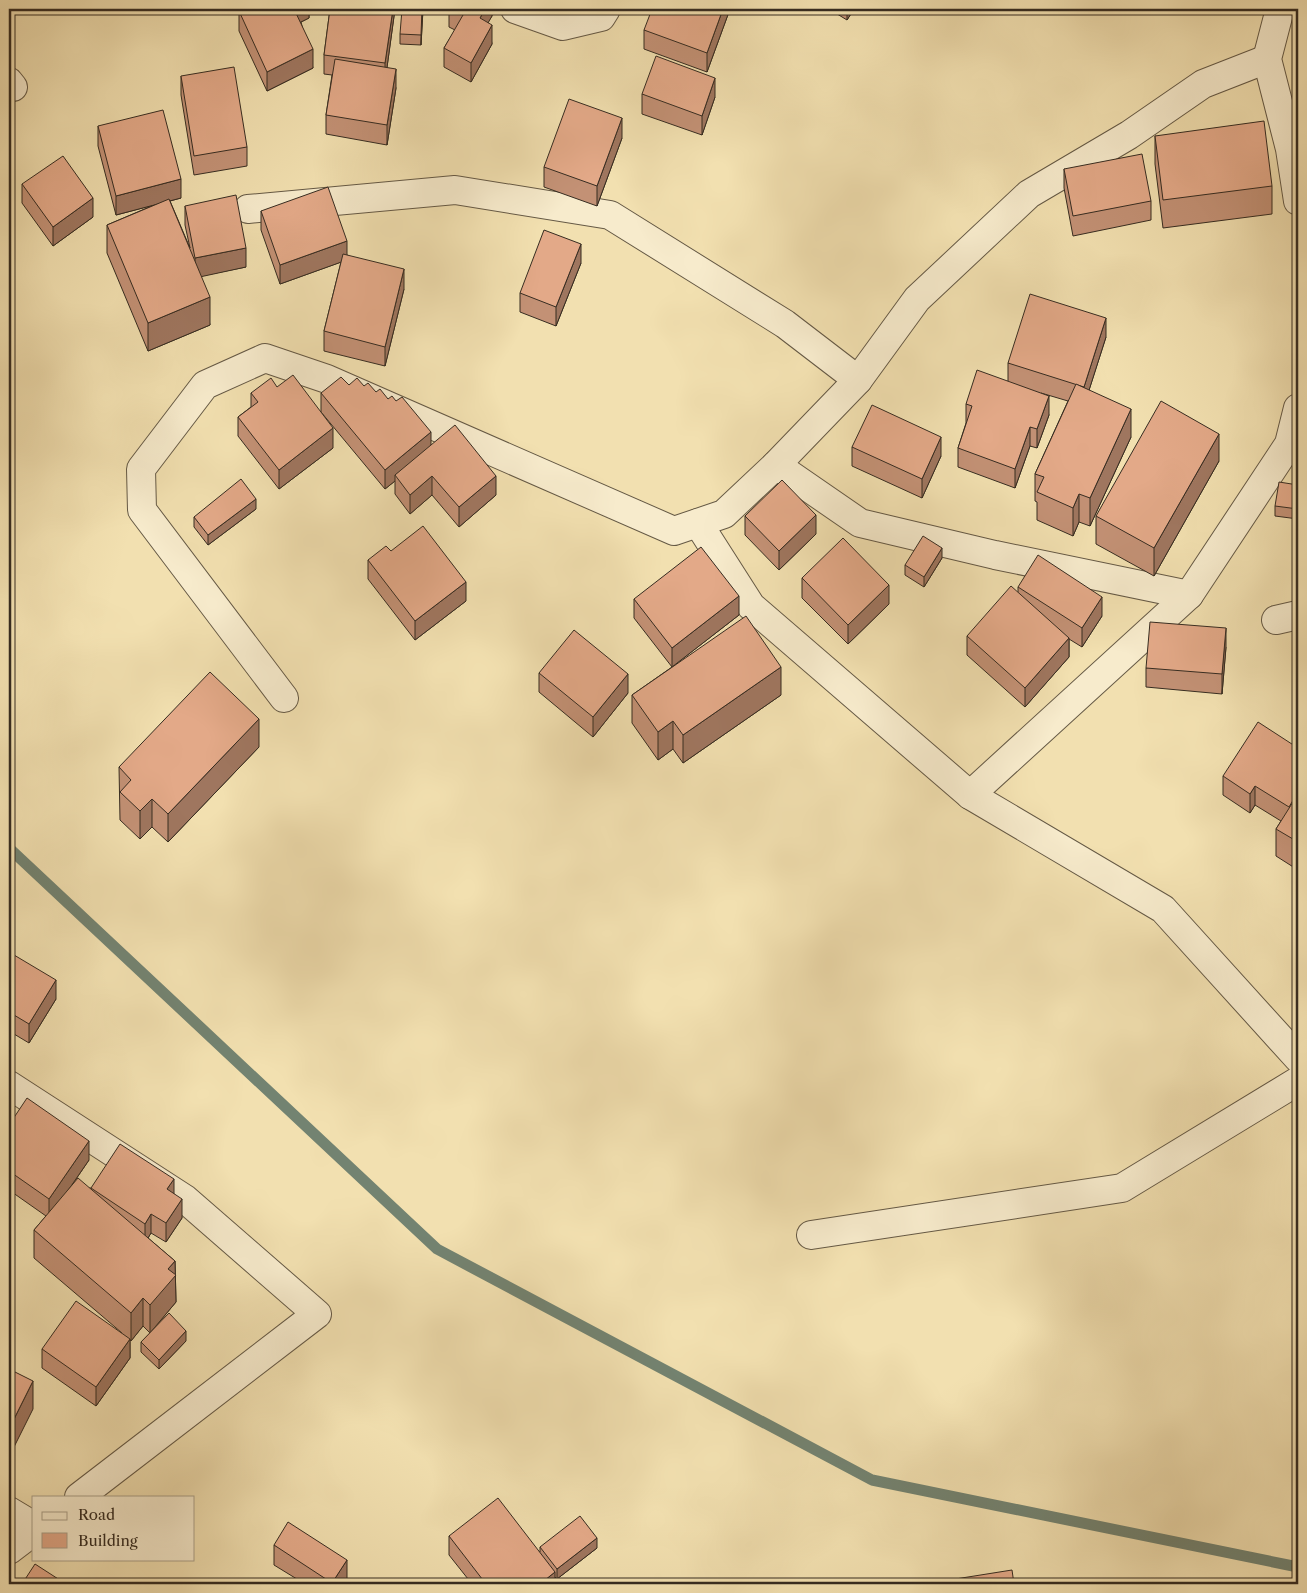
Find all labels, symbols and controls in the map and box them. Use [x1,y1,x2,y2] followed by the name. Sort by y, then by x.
[32,1496,195,1560] legend
[78,1505,115,1524] text: Road
[78,1531,138,1550] text: Building

